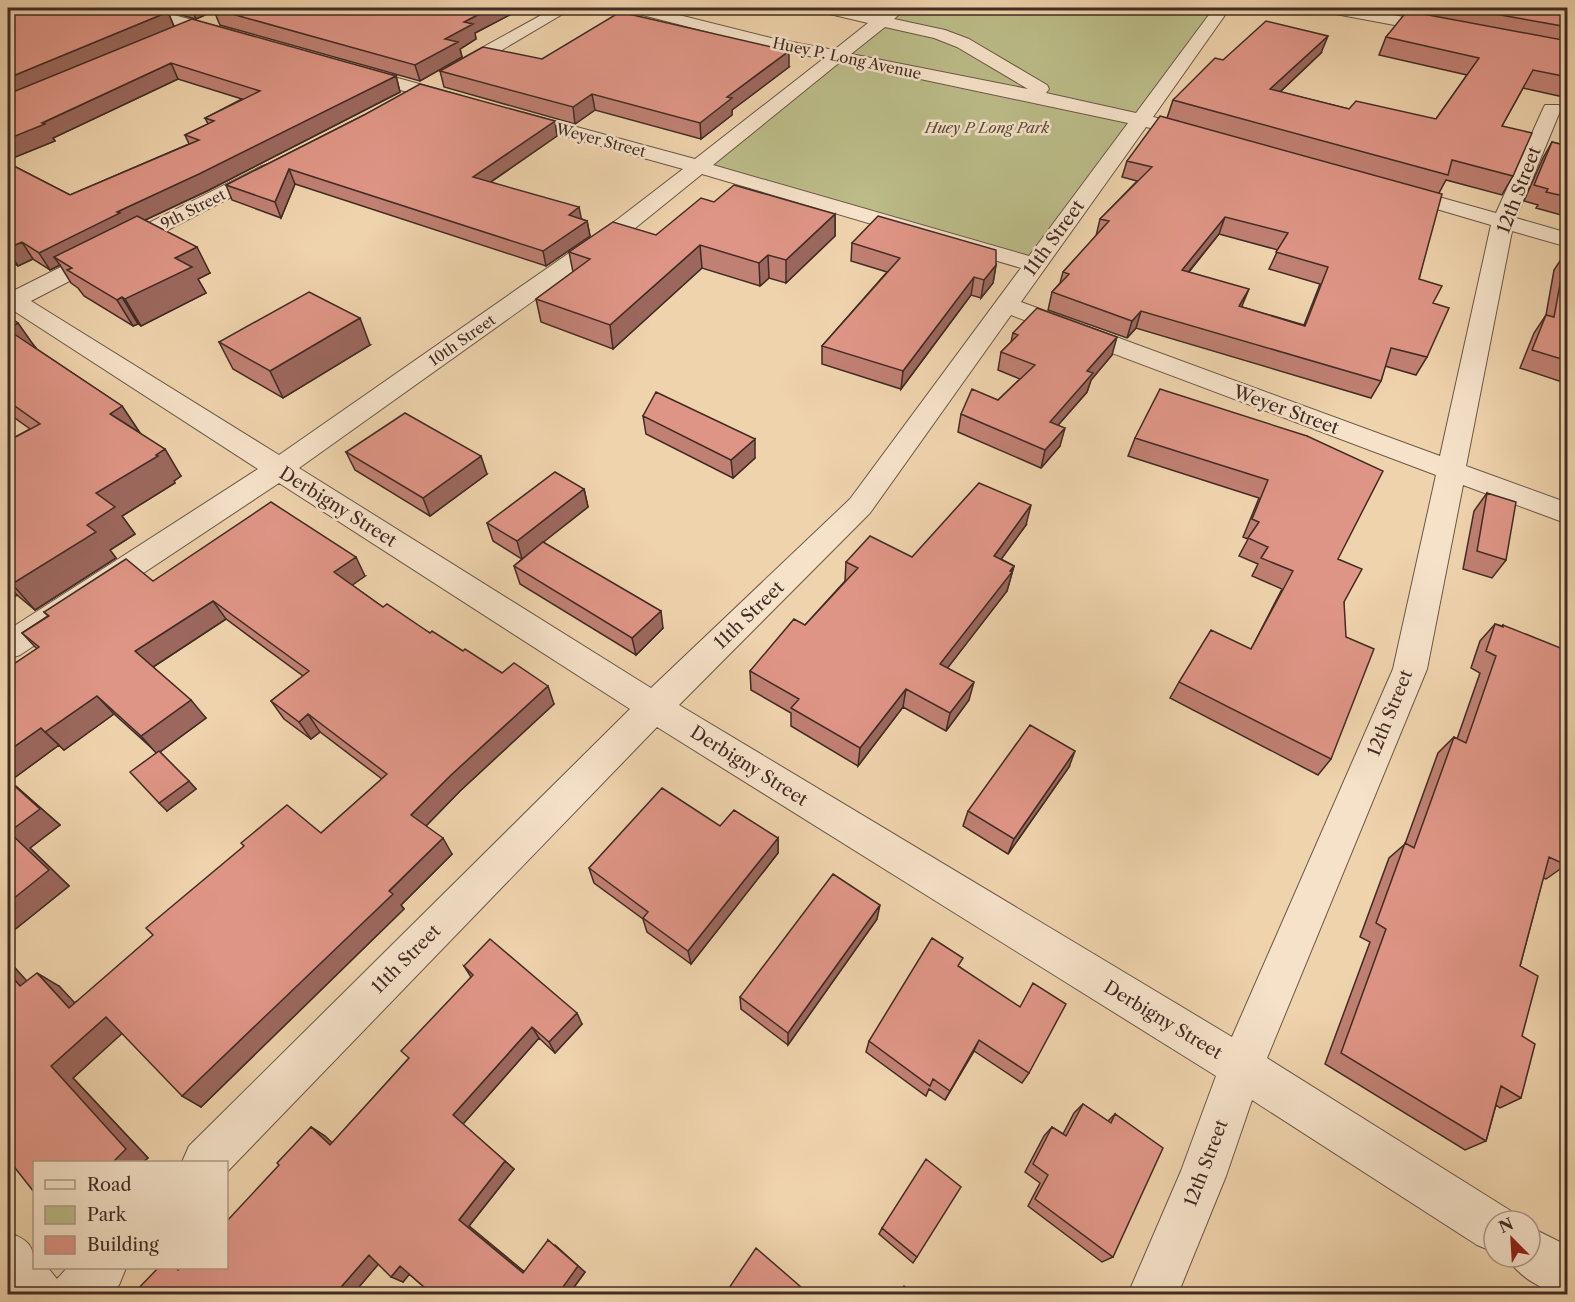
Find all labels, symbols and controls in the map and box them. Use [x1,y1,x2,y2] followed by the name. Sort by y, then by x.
[771,33,923,83] street label: Huey P. Long Avenue
[924,118,1049,137] park label: Huey P Long Park
[553,119,649,161] street label: Weyer Street
[1492,143,1546,237] street label: 12th Street
[158,184,229,233] street label: 9th Street
[1019,195,1089,280] street label: 11th Street
[425,310,500,370] street label: 10th Street
[1229,380,1342,439] street label: Weyer Street
[275,462,401,552] street label: Derbigny Street
[709,576,789,654] street label: 11th Street
[1363,666,1418,759] street label: 12th Street
[686,721,812,811] street label: Derbigny Street
[367,919,446,998] street label: 11th Street
[1100,976,1227,1064] street label: Derbigny Street
[1179,1116,1233,1210] street label: 12th Street
[33,1161,228,1269] legend
[87,1174,132,1196] text: Road
[87,1204,128,1226] text: Park
[1482,1209,1542,1269] north arrow
[1495,1213,1516,1237] text: N
[87,1234,159,1256] text: Building

